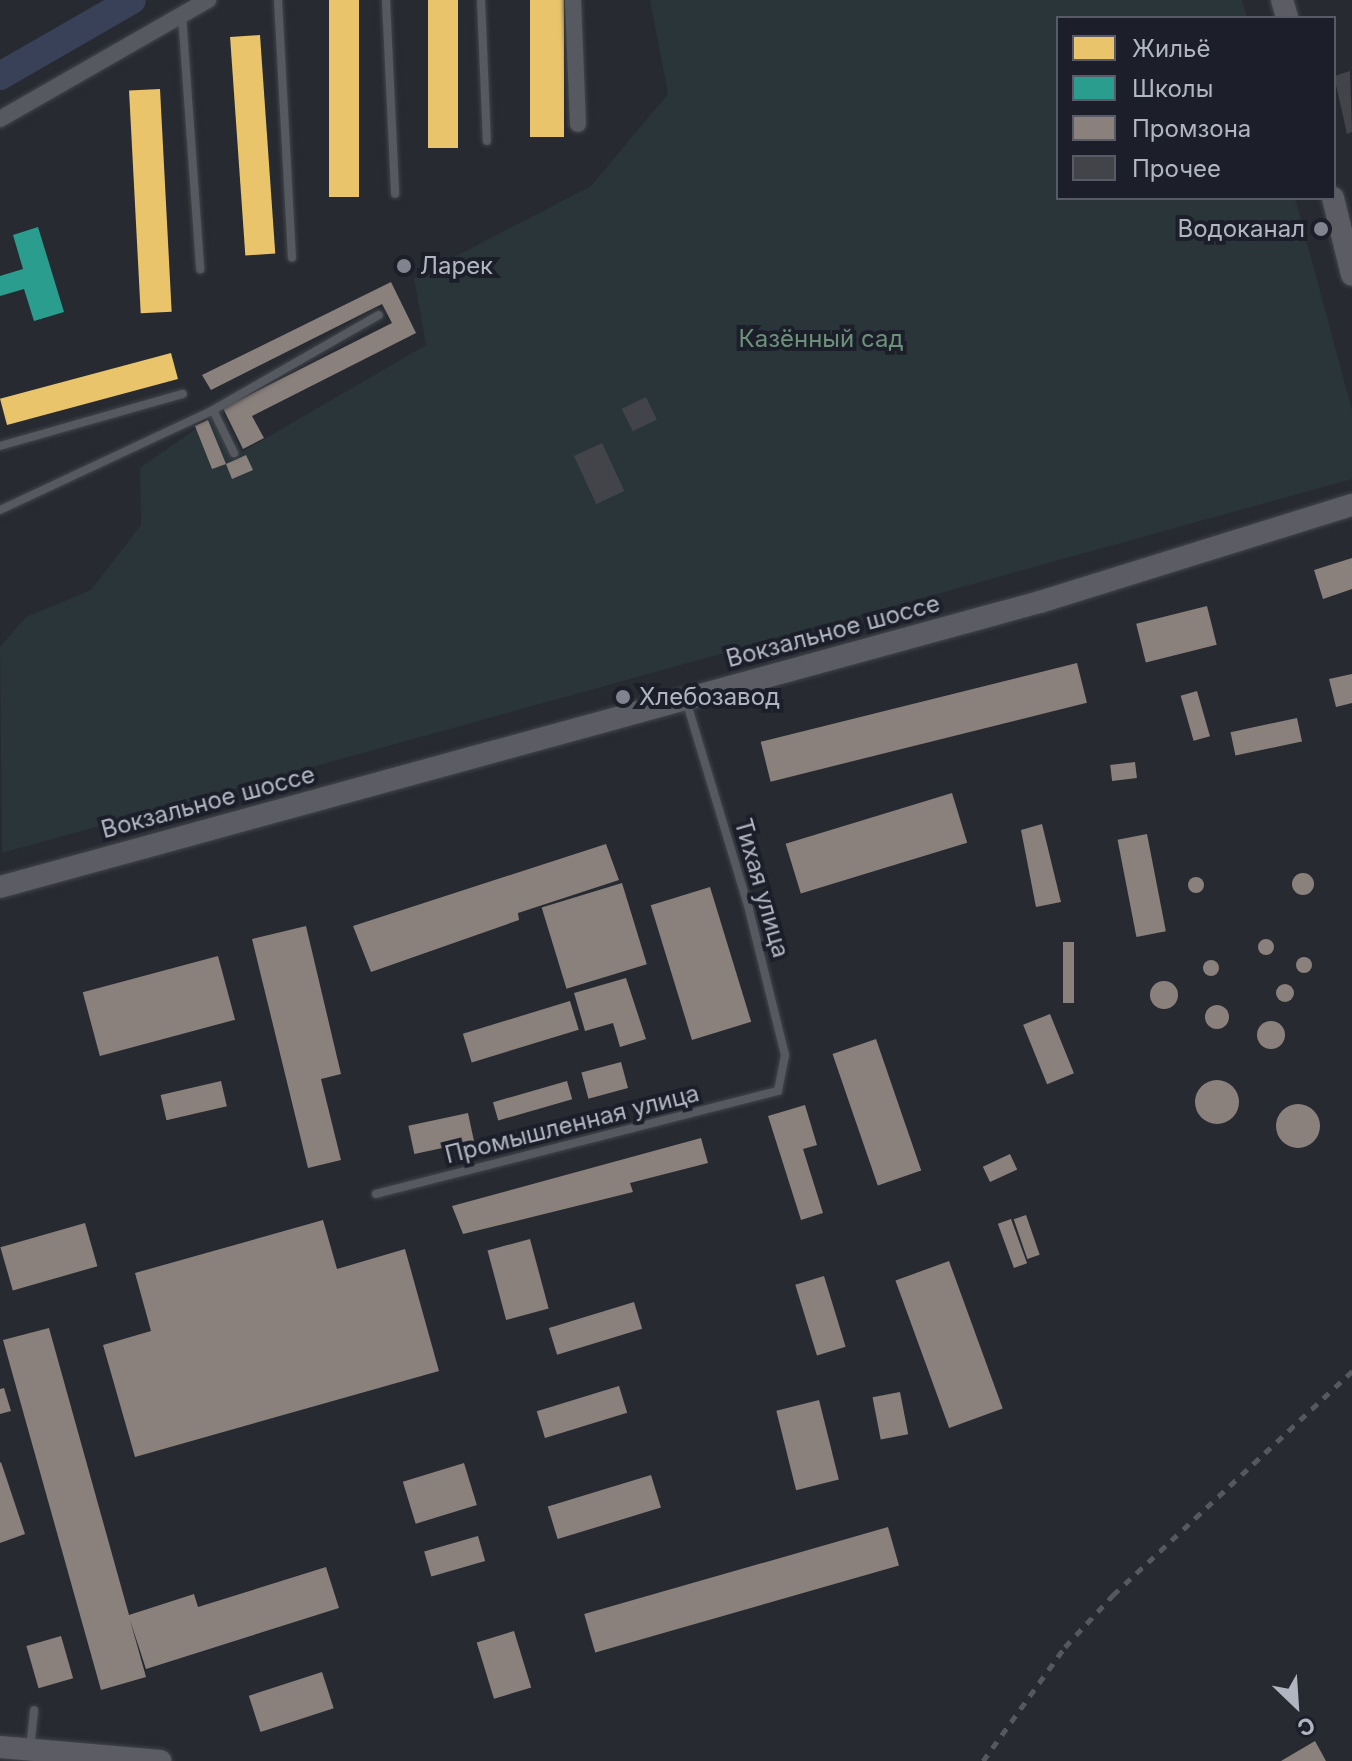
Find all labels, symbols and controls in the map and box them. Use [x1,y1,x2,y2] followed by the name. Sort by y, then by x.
[1056,16,1336,200] legend
[1132,34,1210,63] text: Жильё
[1132,74,1213,103] text: Школы
[1132,114,1251,143] text: Промзона
[1132,154,1221,183] text: Прочее
[1177,215,1305,243] place label: Водоканал
[1312,220,1330,238] marker: Водоканал
[420,252,493,280] place label: Ларек
[395,257,413,275] marker: Ларек
[739,325,903,353] park label: Казённый сад
[723,589,943,673] street label: Вокзальное шоссе
[639,683,780,711] place label: Хлебозавод
[614,688,632,706] marker: Хлебозавод
[98,760,318,844] street label: Вокзальное шоссе
[728,815,796,961] street label: Тихая улица
[442,1078,702,1170] street label: Промышленная улица
[1256,1665,1336,1745] north arrow
[1293,1712,1319,1742] text: С

